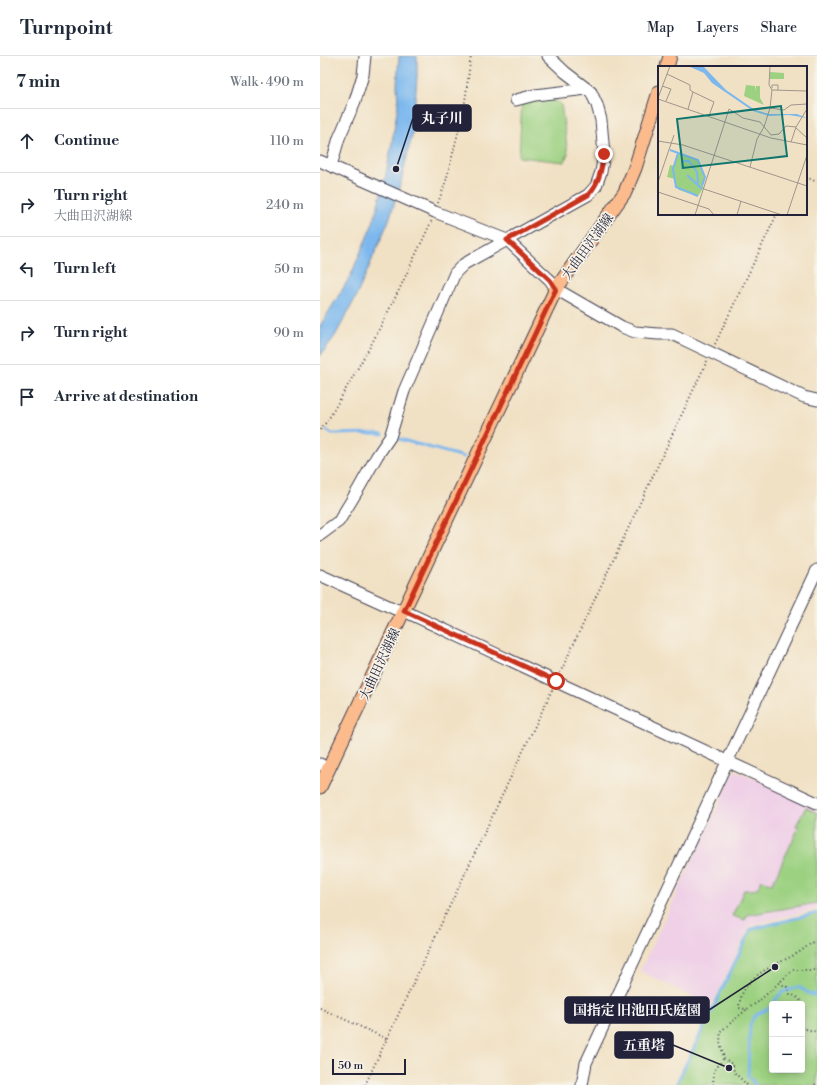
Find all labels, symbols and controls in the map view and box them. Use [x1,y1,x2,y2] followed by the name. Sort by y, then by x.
[20,16,113,40] text: Turnpoint
[647,19,674,37] text: Map
[696,19,739,37] text: Layers
[761,19,797,37] text: Share
[658,66,807,215] inset map
[16,71,60,93] text: 7 min
[230,74,304,90] text: Walk · 490 m
[413,105,471,131] callout: 丸子川
[421,110,463,128] text: 丸子川
[16,130,38,152] icon: ahead
[54,131,119,150] text: Continue
[270,133,304,149] text: 110 m
[595,145,613,163] route end
[54,186,128,205] text: Turn right
[16,194,38,216] icon: right
[266,197,304,213] text: 240 m
[54,208,132,224] text: 大曲田沢湖線
[558,210,617,283] street label: 大曲田沢湖線
[16,258,38,280] icon: left
[54,259,116,278] text: Turn left
[274,261,304,277] text: 50 m
[16,322,38,344] icon: right
[54,323,128,342] text: Turn right
[273,325,304,341] text: 90 m
[16,386,38,408] icon: arrive
[54,387,198,406] text: Arrive at destination
[356,626,404,703] street label: 大曲田沢湖線
[547,672,565,690] route start
[565,997,709,1023] callout: 国指定 旧池田氏庭園
[769,1001,805,1073] map controls
[769,1001,805,1037] button: +
[573,1002,701,1020] text: 国指定 旧池田氏庭園
[615,1032,673,1058] callout: 五重塔
[623,1037,665,1055] text: 五重塔
[769,1037,805,1073] button: −
[332,1057,406,1076] scale bar
[338,1059,363,1073] text: 50 m

